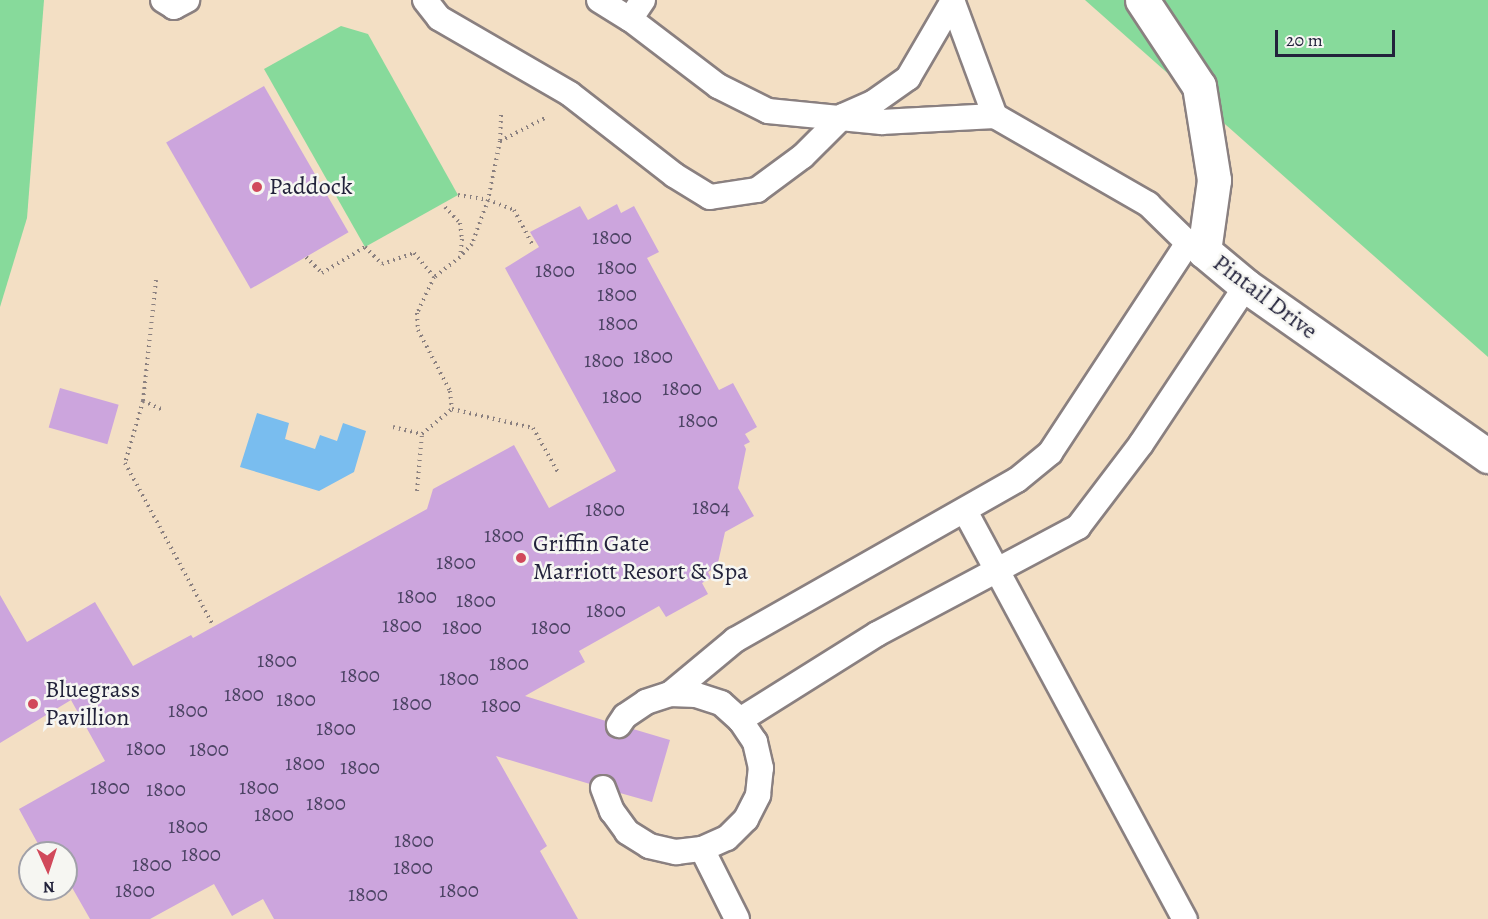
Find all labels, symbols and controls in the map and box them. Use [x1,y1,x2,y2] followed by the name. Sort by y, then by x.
[1278,18,1398,56] scale bar
[1286,28,1323,52] text: 20 m
[269,173,353,201] place label: Paddock
[250,180,264,194] marker: Paddock
[592,224,632,250] house number: 1800
[1207,248,1323,346] street label: Pintail Drive
[597,254,637,280] house number: 1800
[535,257,575,283] house number: 1800
[597,281,637,307] house number: 1800
[598,310,638,336] house number: 1800
[633,343,673,369] house number: 1800
[584,347,624,373] house number: 1800
[662,375,702,401] house number: 1800
[602,383,642,409] house number: 1800
[678,407,718,433] house number: 1800
[692,494,730,520] house number: 1804
[585,496,625,522] house number: 1800
[484,522,524,548] house number: 1800
[533,530,748,586] place label: Griffin Gate Marriott Resort & Spa
[436,549,476,575] house number: 1800
[514,551,528,565] marker: Griffin Gate Marriott Resort & Spa
[397,583,437,609] house number: 1800
[456,587,496,613] house number: 1800
[586,597,626,623] house number: 1800
[382,612,422,638] house number: 1800
[442,614,482,640] house number: 1800
[531,614,571,640] house number: 1800
[257,647,297,673] house number: 1800
[489,650,529,676] house number: 1800
[340,662,380,688] house number: 1800
[439,665,479,691] house number: 1800
[45,676,140,732] place label: Bluegrass Pavillion
[224,681,264,707] house number: 1800
[276,686,316,712] house number: 1800
[392,690,432,716] house number: 1800
[481,692,521,718] house number: 1800
[26,697,40,711] marker: Bluegrass Pavillion
[168,697,208,723] house number: 1800
[316,715,356,741] house number: 1800
[126,735,166,761] house number: 1800
[189,736,229,762] house number: 1800
[285,750,325,776] house number: 1800
[340,754,380,780] house number: 1800
[90,774,130,800] house number: 1800
[239,774,279,800] house number: 1800
[146,776,186,802] house number: 1800
[306,790,346,816] house number: 1800
[254,801,294,827] house number: 1800
[168,813,208,839] house number: 1800
[394,827,434,853] house number: 1800
[18,841,78,901] north arrow
[181,841,221,867] house number: 1800
[132,851,172,877] house number: 1800
[393,854,433,880] house number: 1800
[42,876,55,898] text: N
[115,877,155,903] house number: 1800
[439,877,479,903] house number: 1800
[348,881,388,907] house number: 1800

